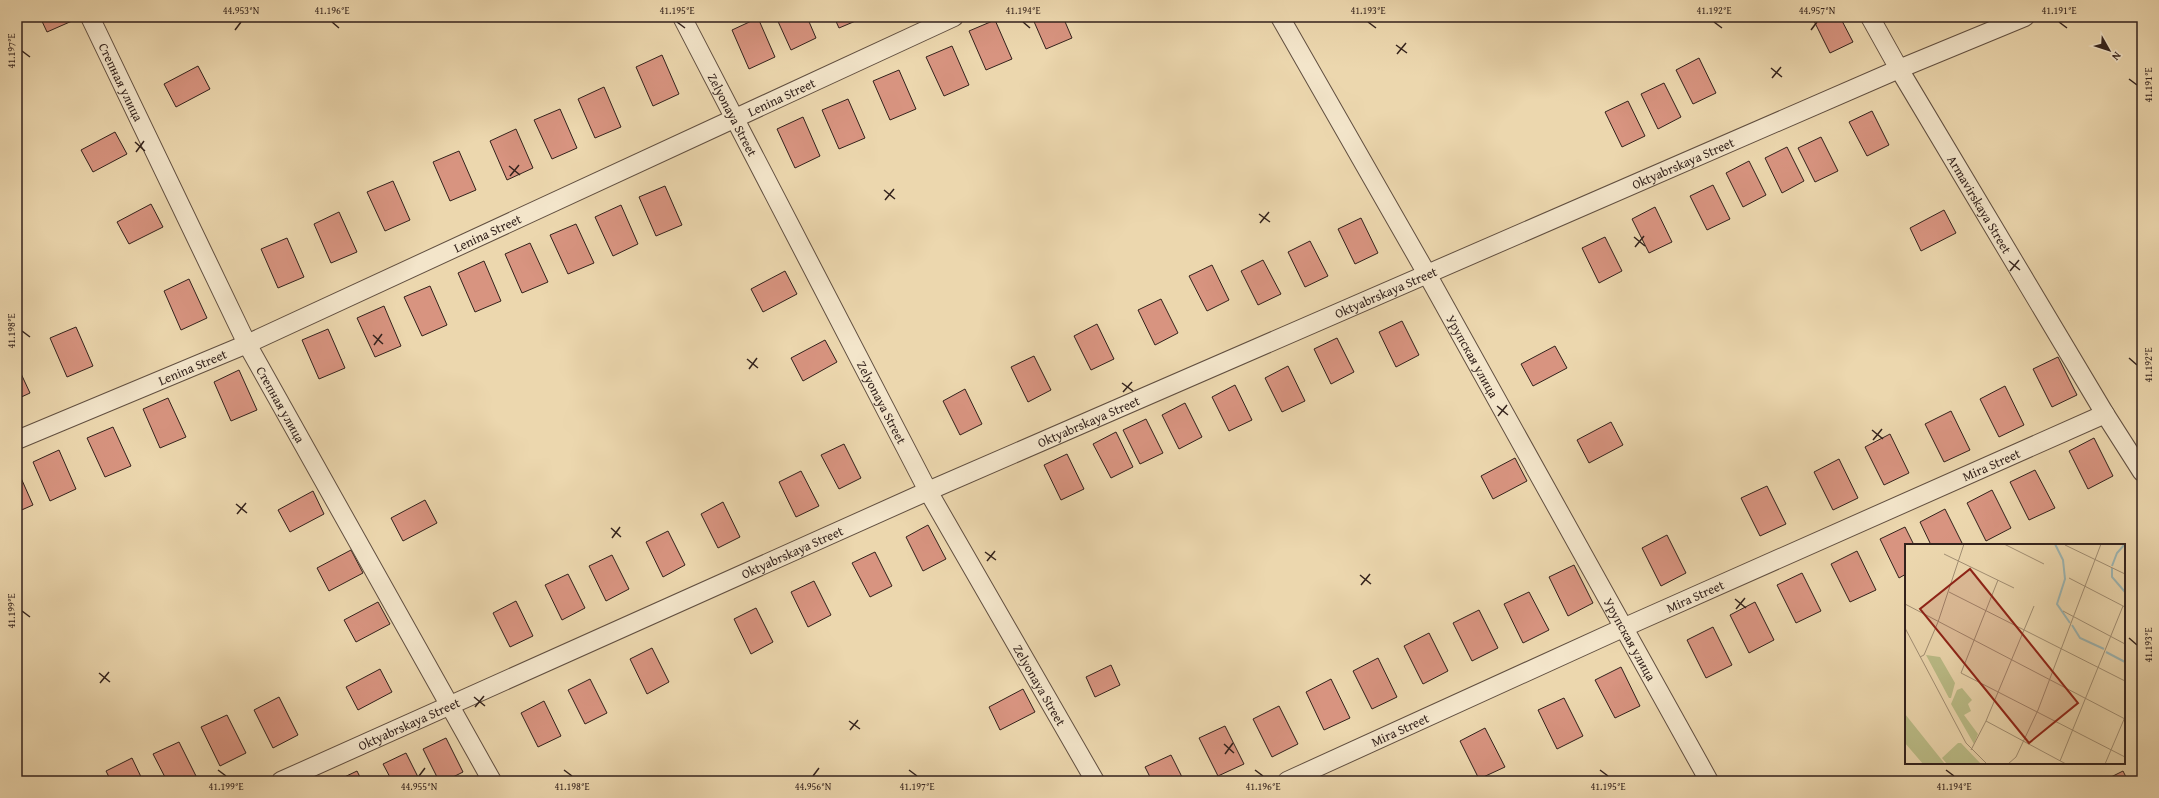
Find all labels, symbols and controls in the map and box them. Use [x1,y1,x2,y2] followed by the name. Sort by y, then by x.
[223,3,260,18] text: 44.953°N
[314,3,350,18] text: 41.196°E
[659,3,695,18] text: 41.195°E
[1005,3,1041,18] text: 41.194°E
[1350,3,1386,18] text: 41.193°E
[1696,3,1732,18] text: 41.192°E
[1799,3,1836,18] text: 44.957°N
[2041,3,2077,18] text: 41.191°E
[2089,30,2129,70] north arrow
[4,33,19,69] text: 41.197°E
[94,39,149,125] street label: Степная улица
[2108,48,2125,65] text: N
[2141,67,2156,103] text: 41.191°E
[703,70,762,160] street label: Zelyonaya Street
[744,73,819,121] street label: Lenina Street
[1629,132,1737,194] street label: Oktyabrskaya Street
[1943,151,2017,257] street label: Armavirskaya Street
[450,209,525,257] street label: Lenina Street
[1331,261,1440,323] street label: Oktyabrskaya Street
[1442,311,1504,402] street label: Урупская улица
[4,313,19,349] text: 41.198°E
[155,344,230,390] street label: Lenina Street
[2141,347,2156,383] text: 41.192°E
[852,357,912,447] street label: Zelyonaya Street
[252,363,310,447] street label: Степная улица
[1034,390,1143,452] street label: Oktyabrskaya Street
[1959,443,2023,486] street label: Mira Street
[738,521,846,583] street label: Oktyabrskaya Street
[1905,544,2125,764] inset map
[1663,575,1727,617] street label: Mira Street
[4,593,19,629] text: 41.199°E
[1599,594,1661,685] street label: Урупская улица
[2141,627,2156,663] text: 41.193°E
[1009,641,1071,730] street label: Zelyonaya Street
[355,692,463,755] street label: Oktyabrskaya Street
[1368,708,1432,751] street label: Mira Street
[208,779,244,794] text: 41.199°E
[401,779,438,794] text: 44.955°N
[554,779,590,794] text: 41.198°E
[795,779,832,794] text: 44.956°N
[899,779,935,794] text: 41.197°E
[1245,779,1281,794] text: 41.196°E
[1590,779,1626,794] text: 41.195°E
[1936,779,1972,794] text: 41.194°E

